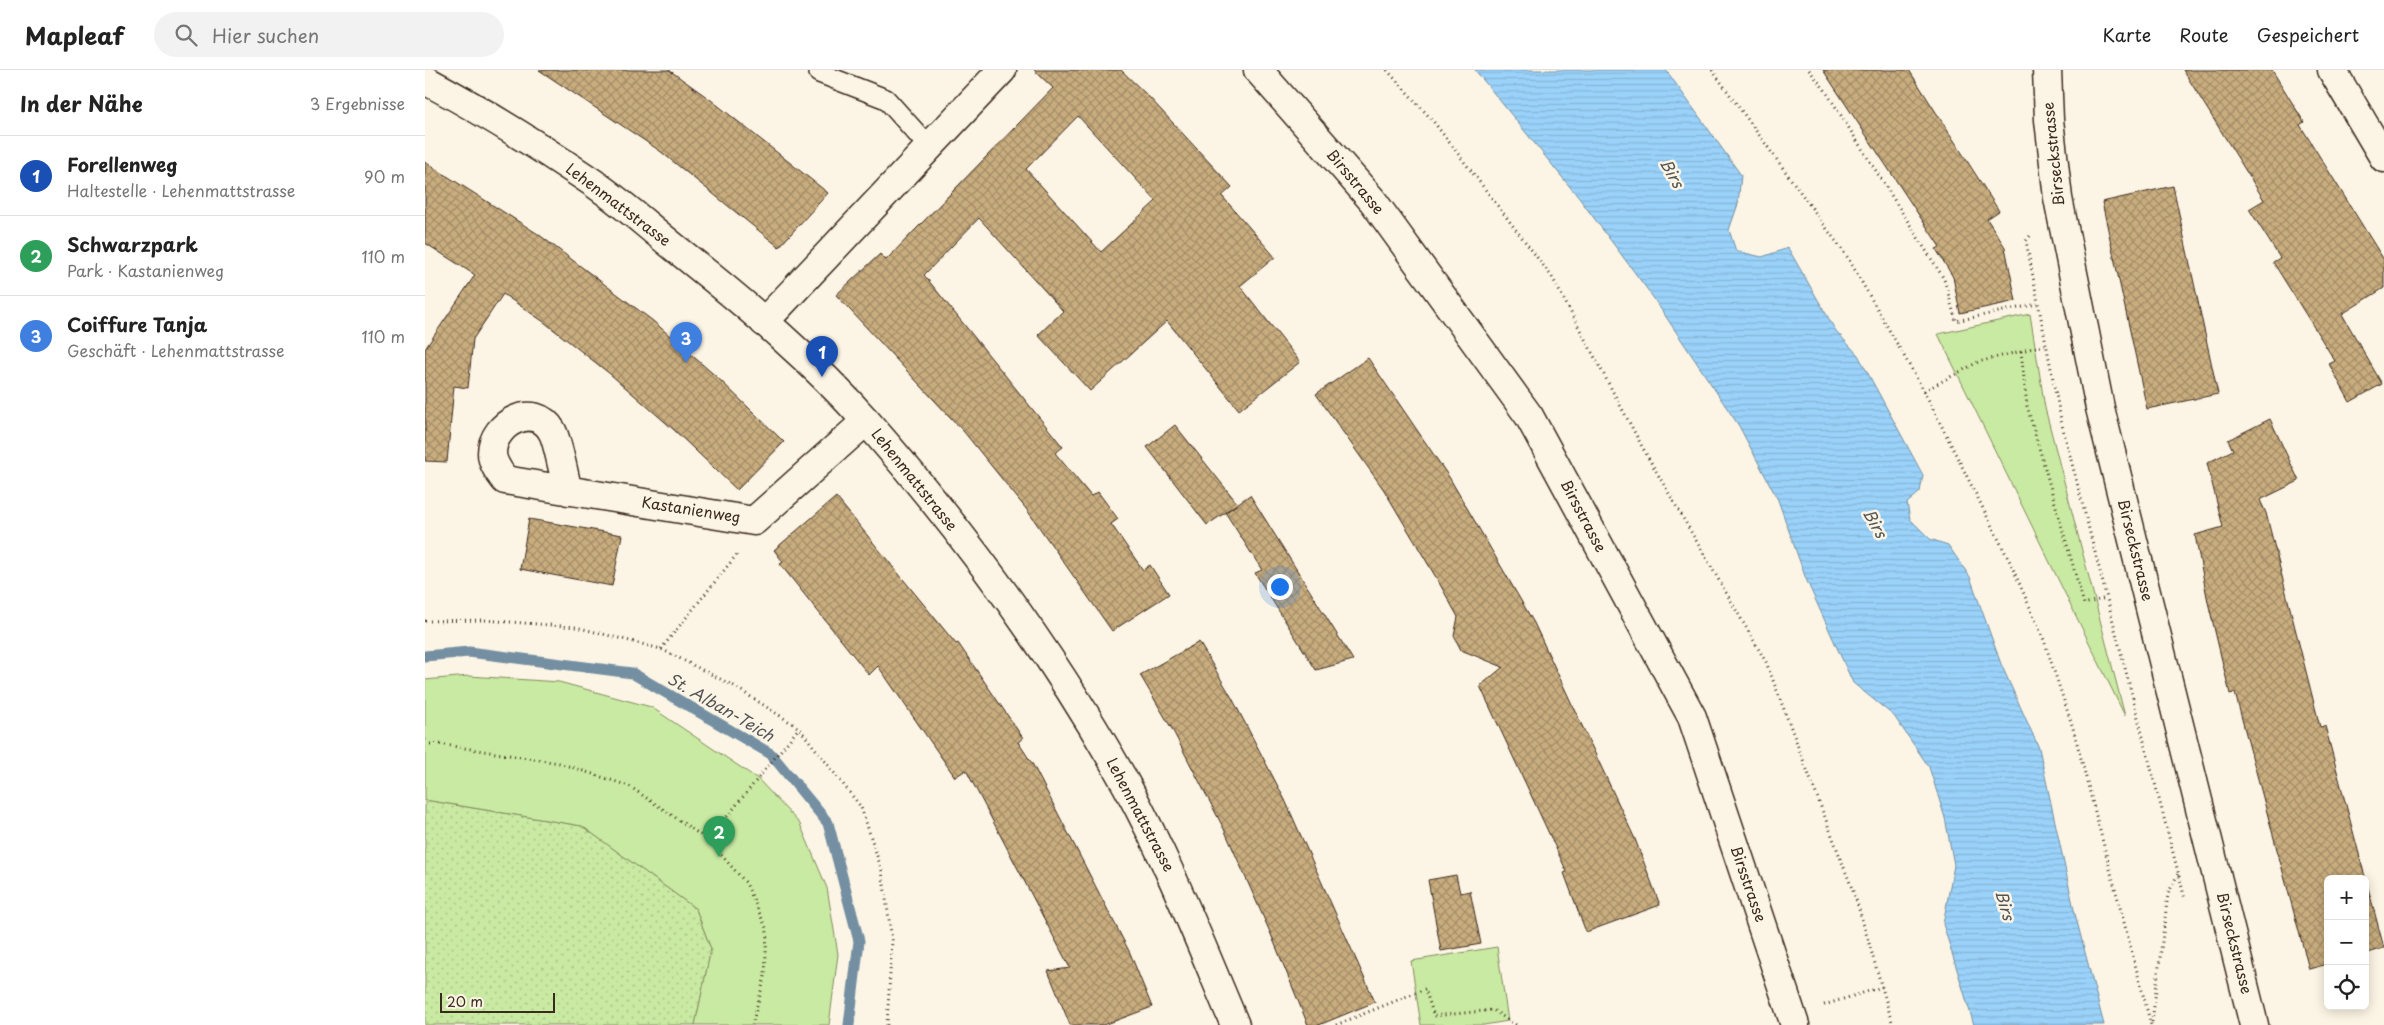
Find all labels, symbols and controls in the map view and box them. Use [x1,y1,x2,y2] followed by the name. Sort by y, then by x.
[154,12,504,57] search box
[25,17,124,53] text: Mapleaf
[172,21,200,49] icon: search
[212,21,319,49] text: Hier suchen
[2103,21,2151,48] text: Karte
[2179,21,2229,48] text: Route
[2257,21,2359,48] text: Gespeichert
[20,87,142,119] text: In der Nähe
[310,91,405,115] text: 3 Ergebnisse
[2036,101,2069,207] street label: Birseckstrasse
[1322,143,1391,219] street label: Birsstrasse
[67,150,178,178] text: Forellenweg
[1655,153,1692,193] water label: Birs
[562,157,676,251] street label: Lehenmattstrasse
[32,164,40,188] text: 1
[364,164,405,188] text: 90 m
[67,178,295,202] text: Haltestelle · Lehenmattstrasse
[67,230,198,258] text: Schwarzpark
[30,244,42,268] text: 2
[362,244,405,268] text: 110 m
[67,258,224,282] text: Park · Kastanienweg
[67,310,207,338] text: Coiffure Tanja
[670,322,702,363] pin: 3
[31,324,41,348] text: 3
[362,324,405,348] text: 110 m
[806,336,838,377] pin: 1
[67,338,285,362] text: Geschäft · Lehenmattstrasse
[866,423,964,535] street label: Lehenmattstrasse
[1555,475,1613,556] street label: Birsstrasse
[640,489,742,528] street label: Kastanienweg
[2113,496,2160,603] street label: Birseckstrasse
[1858,503,1895,543] water label: Birs
[1267,574,1293,600] your location
[664,666,780,747] water label: St. Alban-Teich
[1102,753,1181,875] street label: Lehenmattstrasse
[703,816,735,857] pin: 2
[1726,842,1773,925] street label: Birsstrasse
[2324,875,2369,1010] map controls
[2324,875,2369,920] button: +
[1990,887,2022,924] water label: Birs
[2212,889,2259,996] street label: Birseckstrasse
[2324,920,2369,965] button: −
[2324,965,2369,1010] button: locate
[440,990,555,1013] scale bar
[447,991,483,1012] text: 20 m

